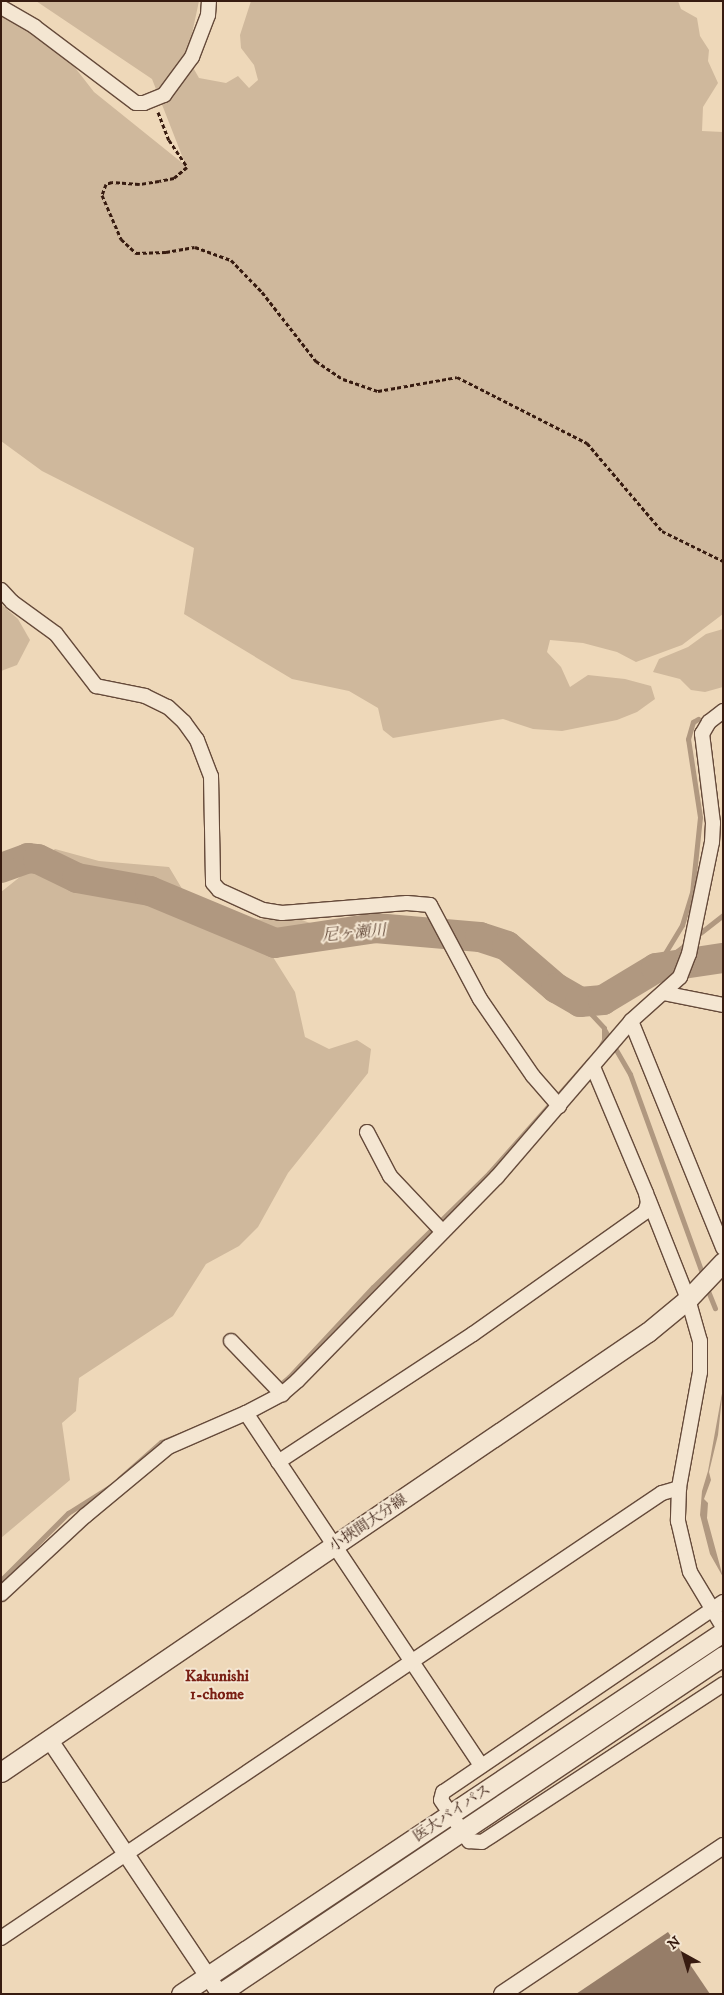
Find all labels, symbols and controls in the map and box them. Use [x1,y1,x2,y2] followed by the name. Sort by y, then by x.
[321,921,387,945] water label: 尼ヶ瀬川
[326,1490,410,1556] street label: 小挾間大分線
[185,1666,249,1704] district label: Kakunishi 1-chome
[410,1780,494,1846] street label: 医大バイパス
[659,1930,709,1980] north arrow
[664,1933,685,1954] text: N

